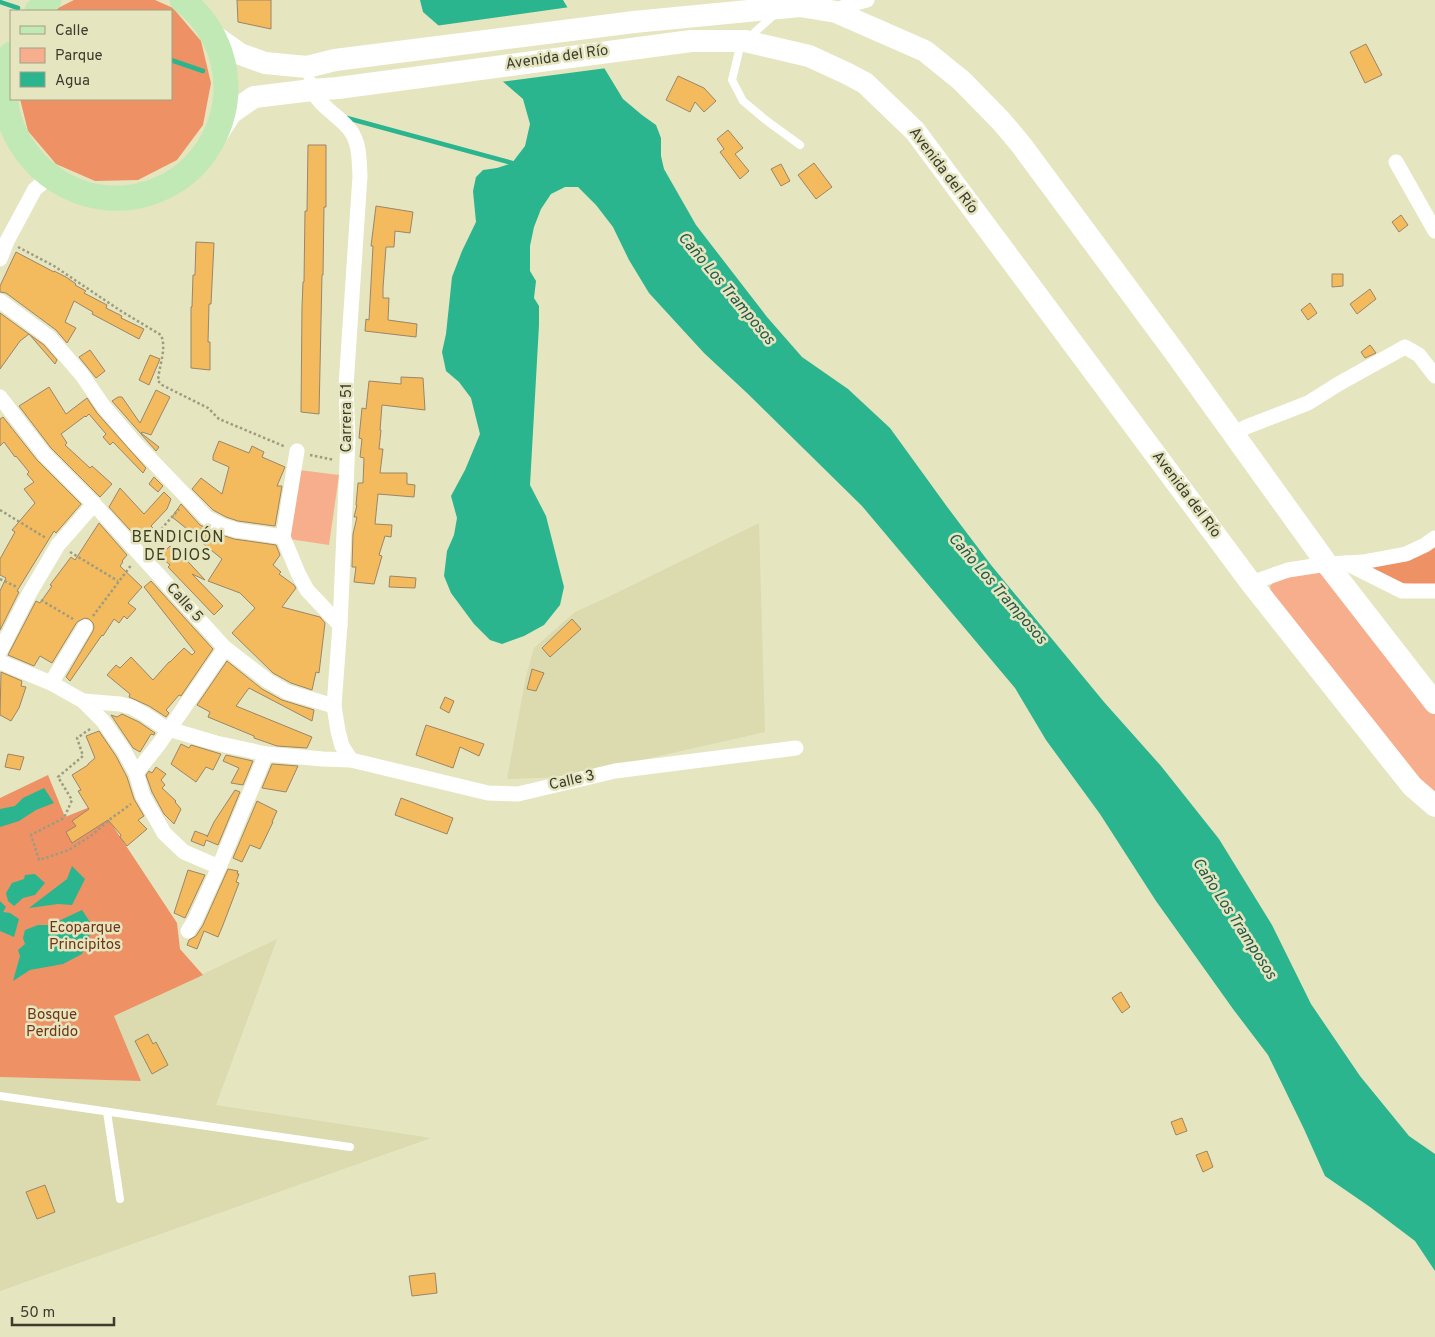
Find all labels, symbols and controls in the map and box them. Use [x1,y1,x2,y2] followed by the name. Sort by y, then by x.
[10,10,172,100] legend
[55,22,89,41] text: Calle
[504,41,610,75] street label: Avenida del Río
[55,47,103,66] text: Parque
[55,72,90,91] text: Agua
[904,124,982,218] street label: Avenida del Río
[673,229,779,350] water label: Caño Los Tramposos
[338,383,357,453] street label: Carrera 51
[1147,448,1225,542] street label: Avenida del Río
[131,526,225,566] district label: BENDICIÓN DE DIOS
[943,529,1051,649] water label: Caño Los Tramposos
[161,579,207,627] street label: Calle 5
[547,767,597,795] street label: Calle 3
[1187,854,1281,984] water label: Caño Los Tramposos
[49,919,121,955] park label: Ecoparque Principitos
[26,1006,78,1042] park label: Bosque Perdido
[12,1294,115,1326] scale bar
[20,1304,55,1323] text: 50 m

